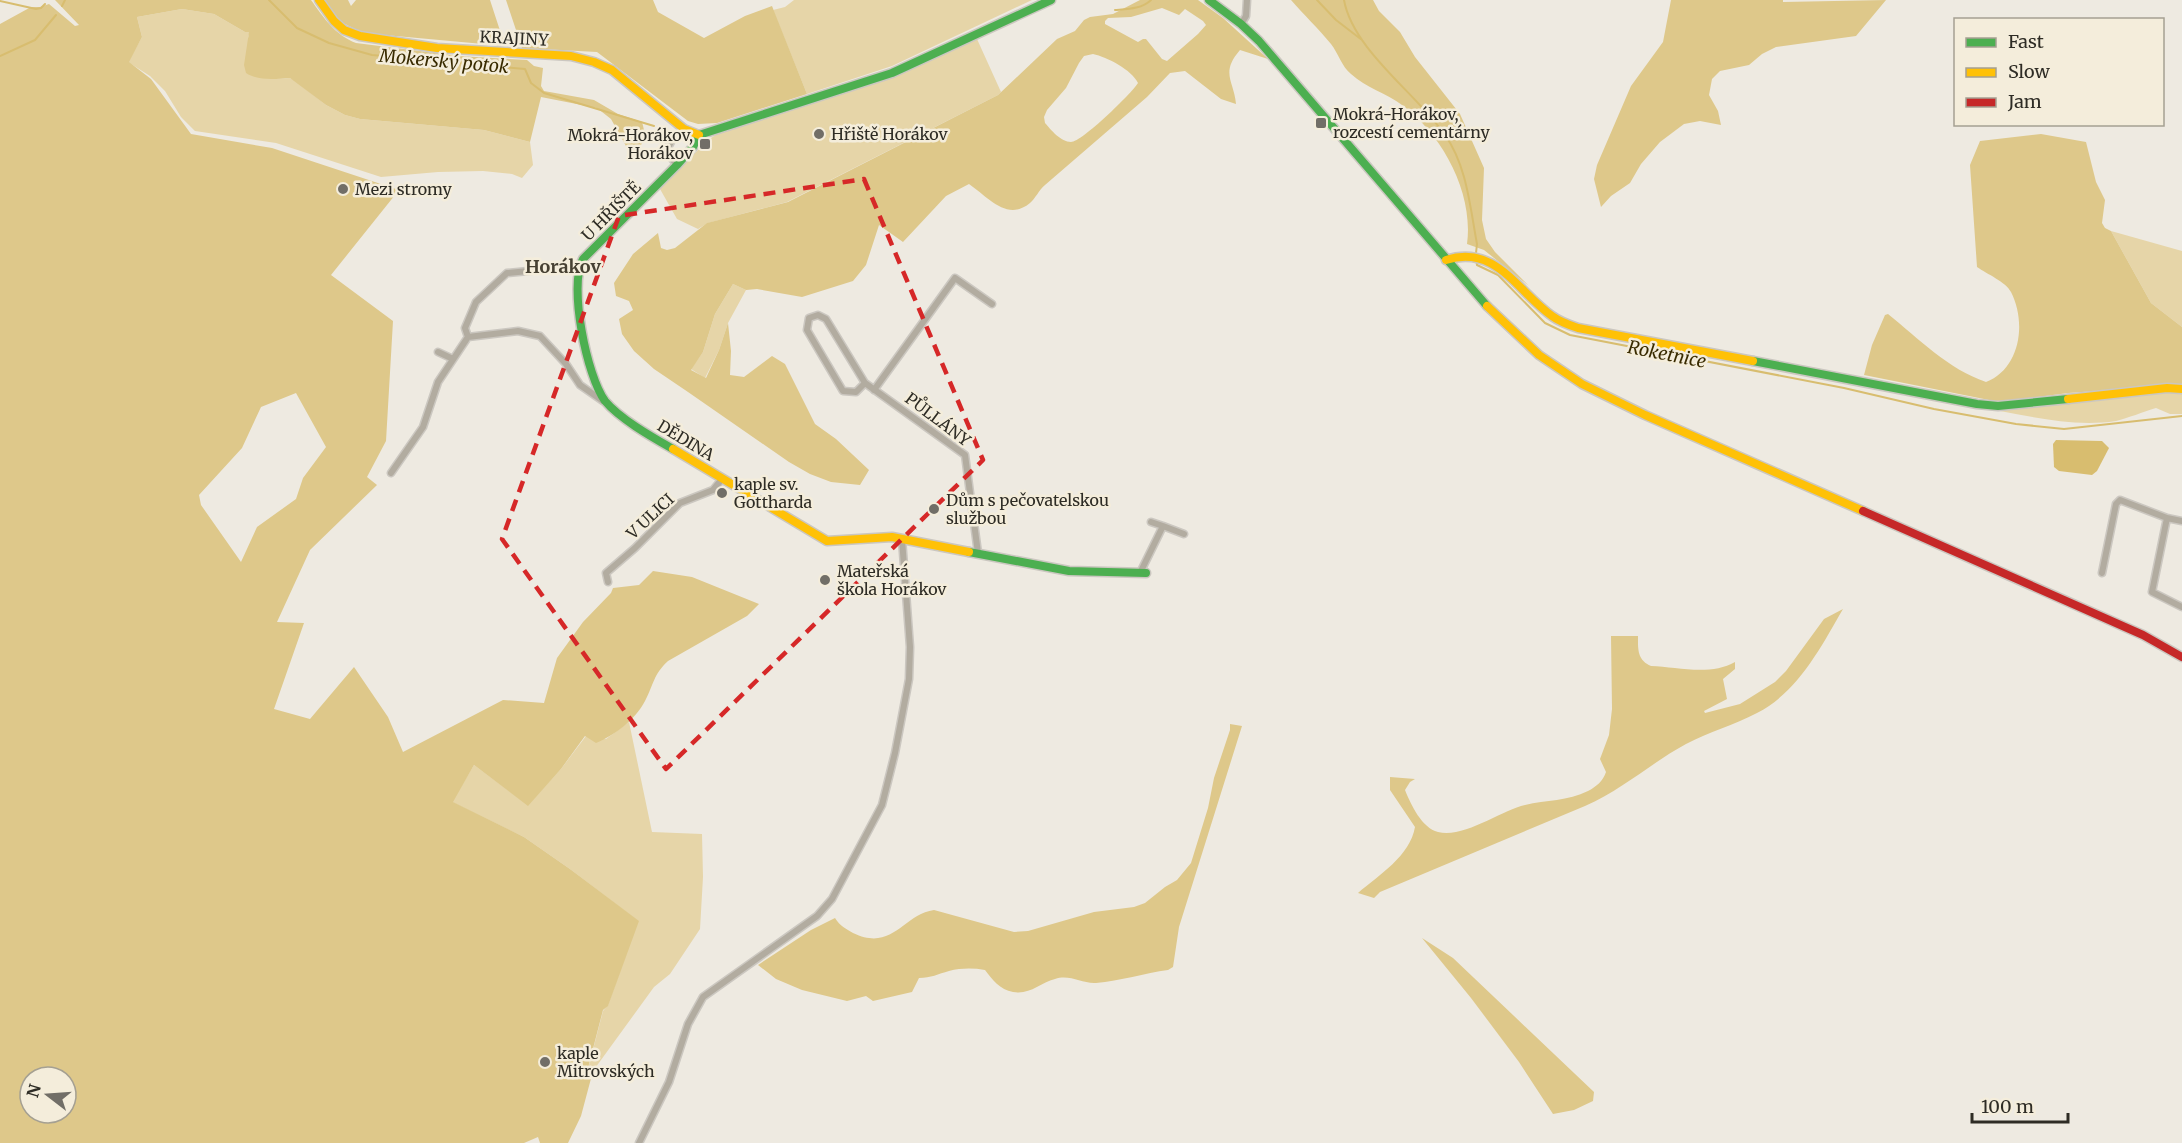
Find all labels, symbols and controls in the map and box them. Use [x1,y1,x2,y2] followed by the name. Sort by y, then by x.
[1954,18,2164,126] legend
[479,26,550,50] street label: KRAJINY
[2008,30,2044,53] text: Fast
[377,44,510,78] water label: Mokerský potok
[2008,60,2051,83] text: Slow
[2007,90,2042,113] text: Jam
[1333,104,1490,142] place label: Mokrá-Horákov, rozcestí cementárny
[1314,116,1328,130] marker: Mokrá-Horákov, rozcestí cementárny
[831,124,948,144] place label: Hřiště Horákov
[567,125,694,163] place label: Mokrá-Horákov, Horákov
[812,127,826,141] marker: Hřiště Horákov
[698,137,712,151] marker: Mokrá-Horákov, Horákov
[577,177,645,245] street label: U HŘIŠTĚ
[355,179,452,199] place label: Mezi stromy
[336,182,350,196] marker: Mezi stromy
[525,255,601,278] district label: Horákov
[1626,335,1708,373] water label: Roketnice
[901,387,976,450] street label: PŮLLÁNY
[654,415,719,465] street label: DĚDINA
[734,474,812,512] place label: kaple sv. Gottharda
[715,486,729,500] marker: kaple sv. Gottharda
[621,489,678,544] street label: V ULICI
[946,490,1109,528] place label: Dům s pečovatelskou službou
[927,502,941,516] marker: Dům s pečovatelskou službou
[837,561,947,599] place label: Mateřská škola Horákov
[818,573,832,587] marker: Mateřská škola Horákov
[557,1043,655,1081] place label: kaple Mitrovských
[538,1055,552,1069] marker: kaple Mitrovských
[18,1065,78,1125] north arrow
[22,1081,45,1100] text: N
[1972,1086,2068,1124] scale bar
[1981,1095,2034,1118] text: 100 m

